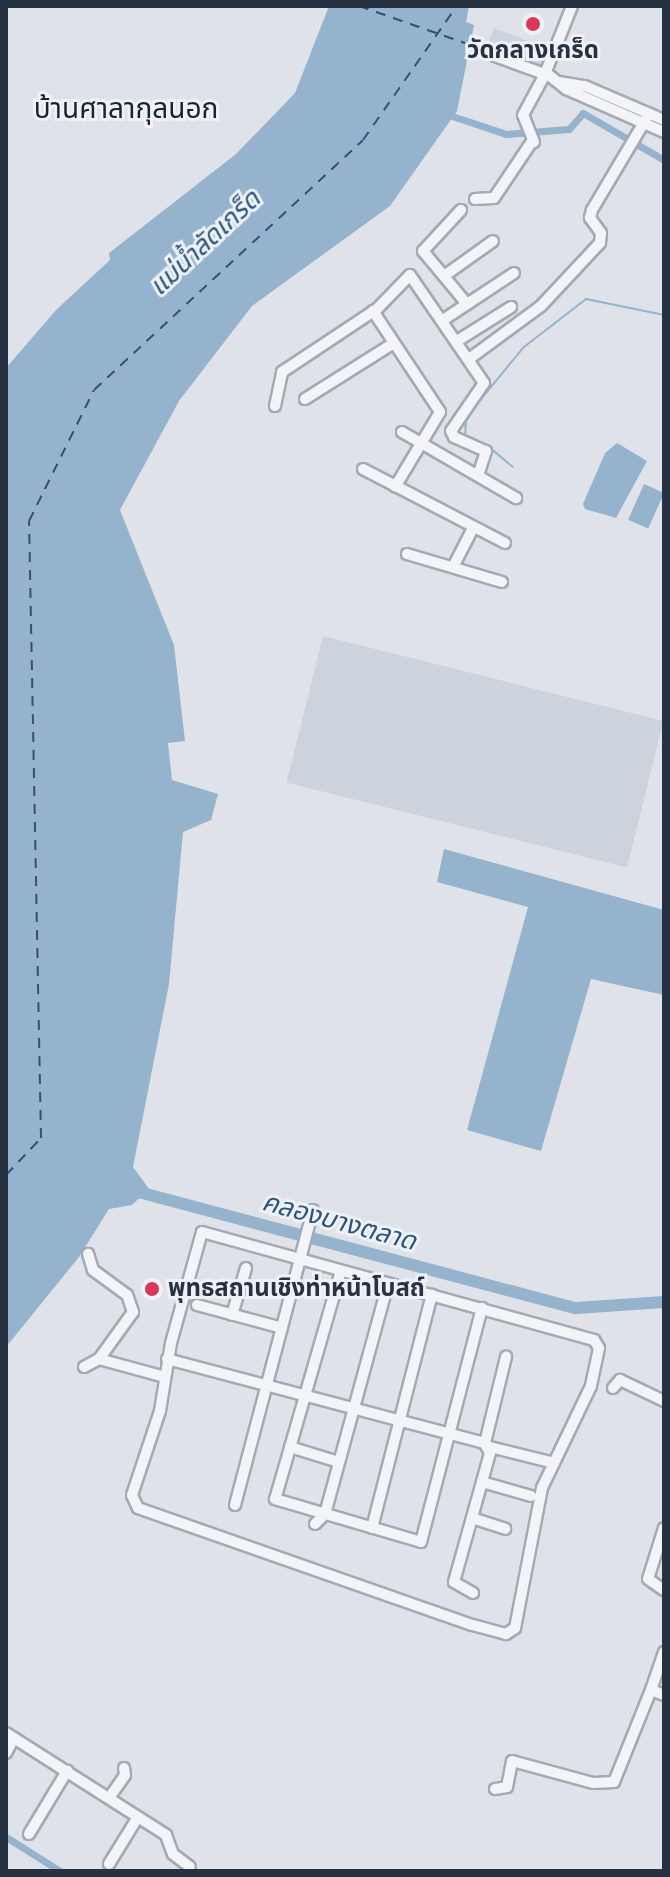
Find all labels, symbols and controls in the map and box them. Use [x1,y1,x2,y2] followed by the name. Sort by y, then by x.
[524,15,542,33] marker: วัดกลางเกร็ด
[467,37,599,65] place label: วัดกลางเกร็ด
[34,92,218,126] district label: บ้านศาลากุลนอก
[143,184,267,302] water label: แม่น้ำลัดเกร็ด
[259,1187,419,1257] water label: คลองบางตลาด
[168,1275,425,1303] place label: พุทธสถานเชิงท่าหน้าโบสถ์
[143,1280,161,1298] marker: พุทธสถานเชิงท่าหน้าโบสถ์

